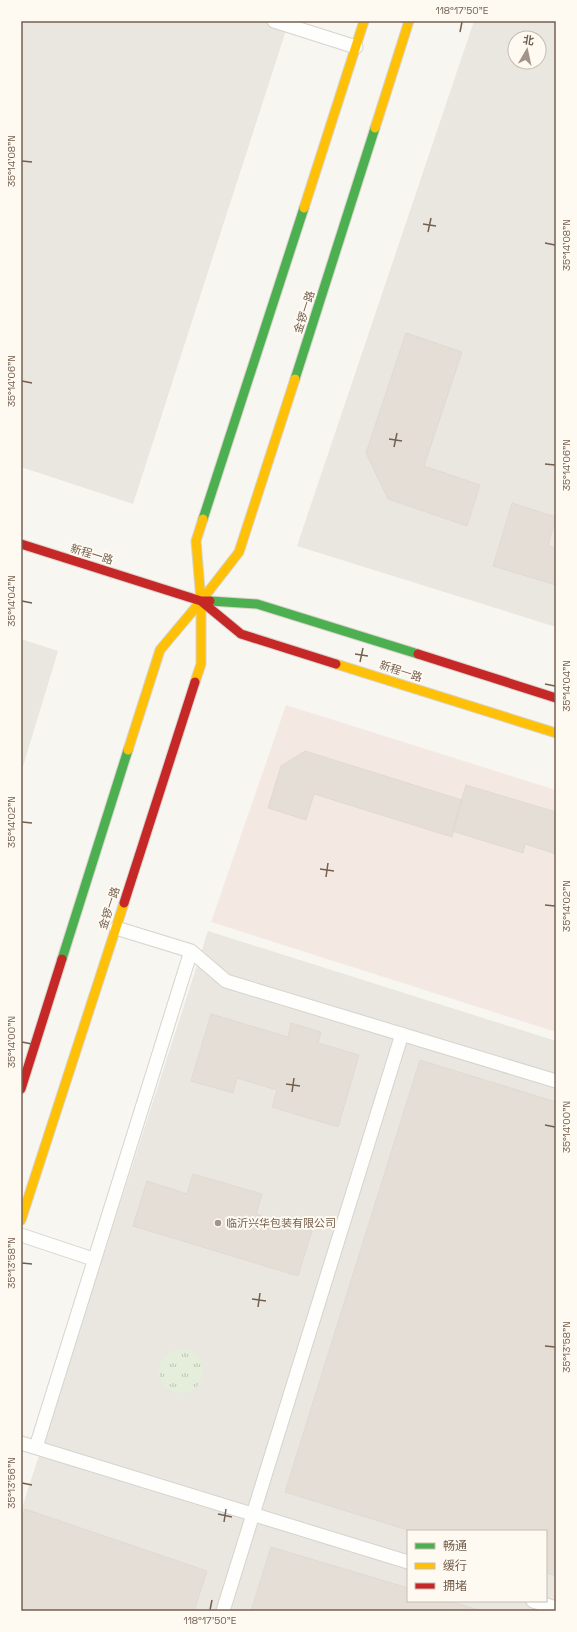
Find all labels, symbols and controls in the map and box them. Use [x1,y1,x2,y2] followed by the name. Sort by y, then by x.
[435,4,489,17] text: 118°17'50"E
[507,30,547,70] north arrow
[522,32,535,48] text: 北
[5,135,18,187] text: 35°14'08"N
[560,219,573,271] text: 35°14'08"N
[291,289,317,335] street label: 金锣一路
[5,355,18,407] text: 35°14'06"N
[560,439,573,491] text: 35°14'06"N
[69,541,115,567] street label: 新程一路
[5,575,18,627] text: 35°14'04"N
[378,658,424,684] street label: 新程一路
[560,660,573,712] text: 35°14'04"N
[5,796,18,848] text: 35°14'02"N
[560,880,573,932] text: 35°14'02"N
[96,885,122,931] street label: 金锣一路
[5,1016,18,1068] text: 35°14'00"N
[560,1101,573,1153] text: 35°14'00"N
[226,1216,336,1230] place label: 临沂兴华包装有限公司
[213,1218,223,1228] marker: 临沂兴华包装有限公司
[5,1237,18,1289] text: 35°13'58"N
[560,1321,573,1373] text: 35°13'58"N
[5,1457,18,1509] text: 35°13'56"N
[407,1530,547,1602] legend
[443,1538,467,1554] text: 畅通
[443,1558,467,1574] text: 缓行
[443,1578,467,1594] text: 拥堵
[183,1614,237,1627] text: 118°17'50"E

